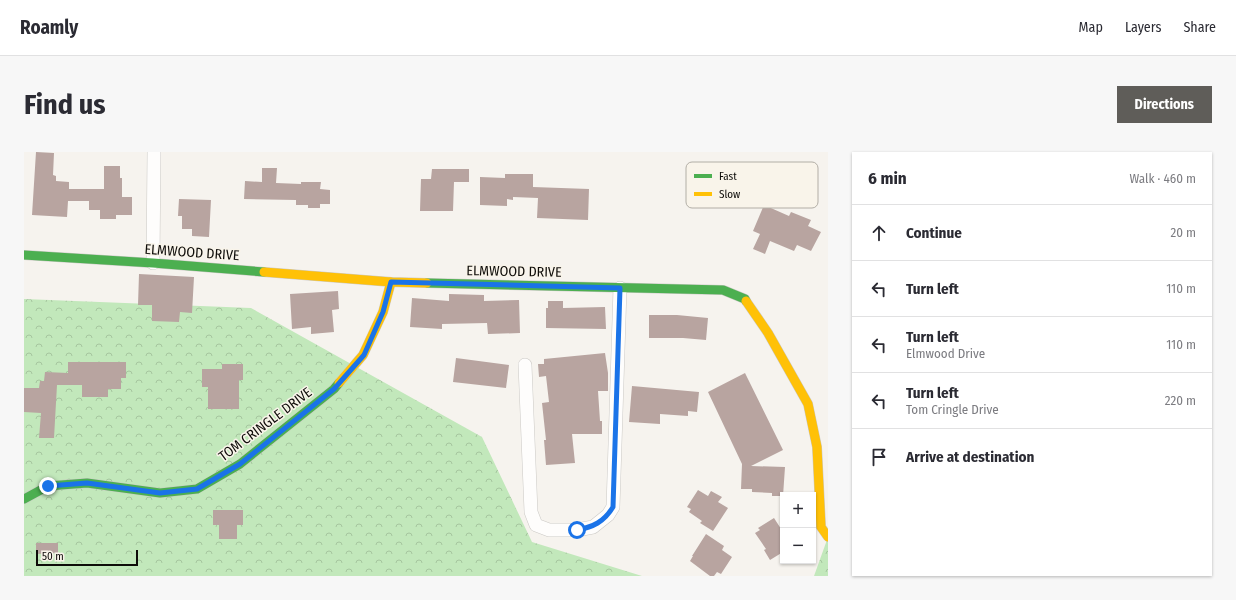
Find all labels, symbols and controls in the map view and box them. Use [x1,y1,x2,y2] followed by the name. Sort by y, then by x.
[20,16,78,39] text: Roamly
[1079,19,1103,36] text: Map
[1125,19,1161,36] text: Layers
[1183,19,1216,36] text: Share
[1117,86,1212,123] button: Directions
[24,88,106,121] text: Find us
[686,162,818,208] legend
[868,168,907,189] text: 6 min
[719,170,737,183] text: Fast
[1129,171,1196,186] text: Walk · 460 m
[719,188,740,201] text: Slow
[868,222,890,244] icon: ahead
[906,224,962,242] text: Continue
[1170,225,1196,240] text: 20 m
[144,241,240,264] street label: ELMWOOD DRIVE
[466,262,562,281] street label: ELMWOOD DRIVE
[868,278,890,300] icon: left
[906,280,959,298] text: Turn left
[1166,281,1196,296] text: 110 m
[906,328,959,346] text: Turn left
[868,334,890,356] icon: left
[1166,337,1196,352] text: 110 m
[906,346,985,361] text: Elmwood Drive
[215,384,316,465] street label: TOM CRINGLE DRIVE
[906,384,959,402] text: Turn left
[868,390,890,412] icon: left
[1165,393,1196,408] text: 220 m
[906,402,999,417] text: Tom Cringle Drive
[868,446,890,468] icon: arrive
[906,448,1034,466] text: Arrive at destination
[39,477,57,495] route end
[780,492,816,564] map controls
[780,492,816,528] button: +
[568,521,586,539] route start
[780,528,816,564] button: −
[36,548,138,567] scale bar
[42,550,64,563] text: 50 m

